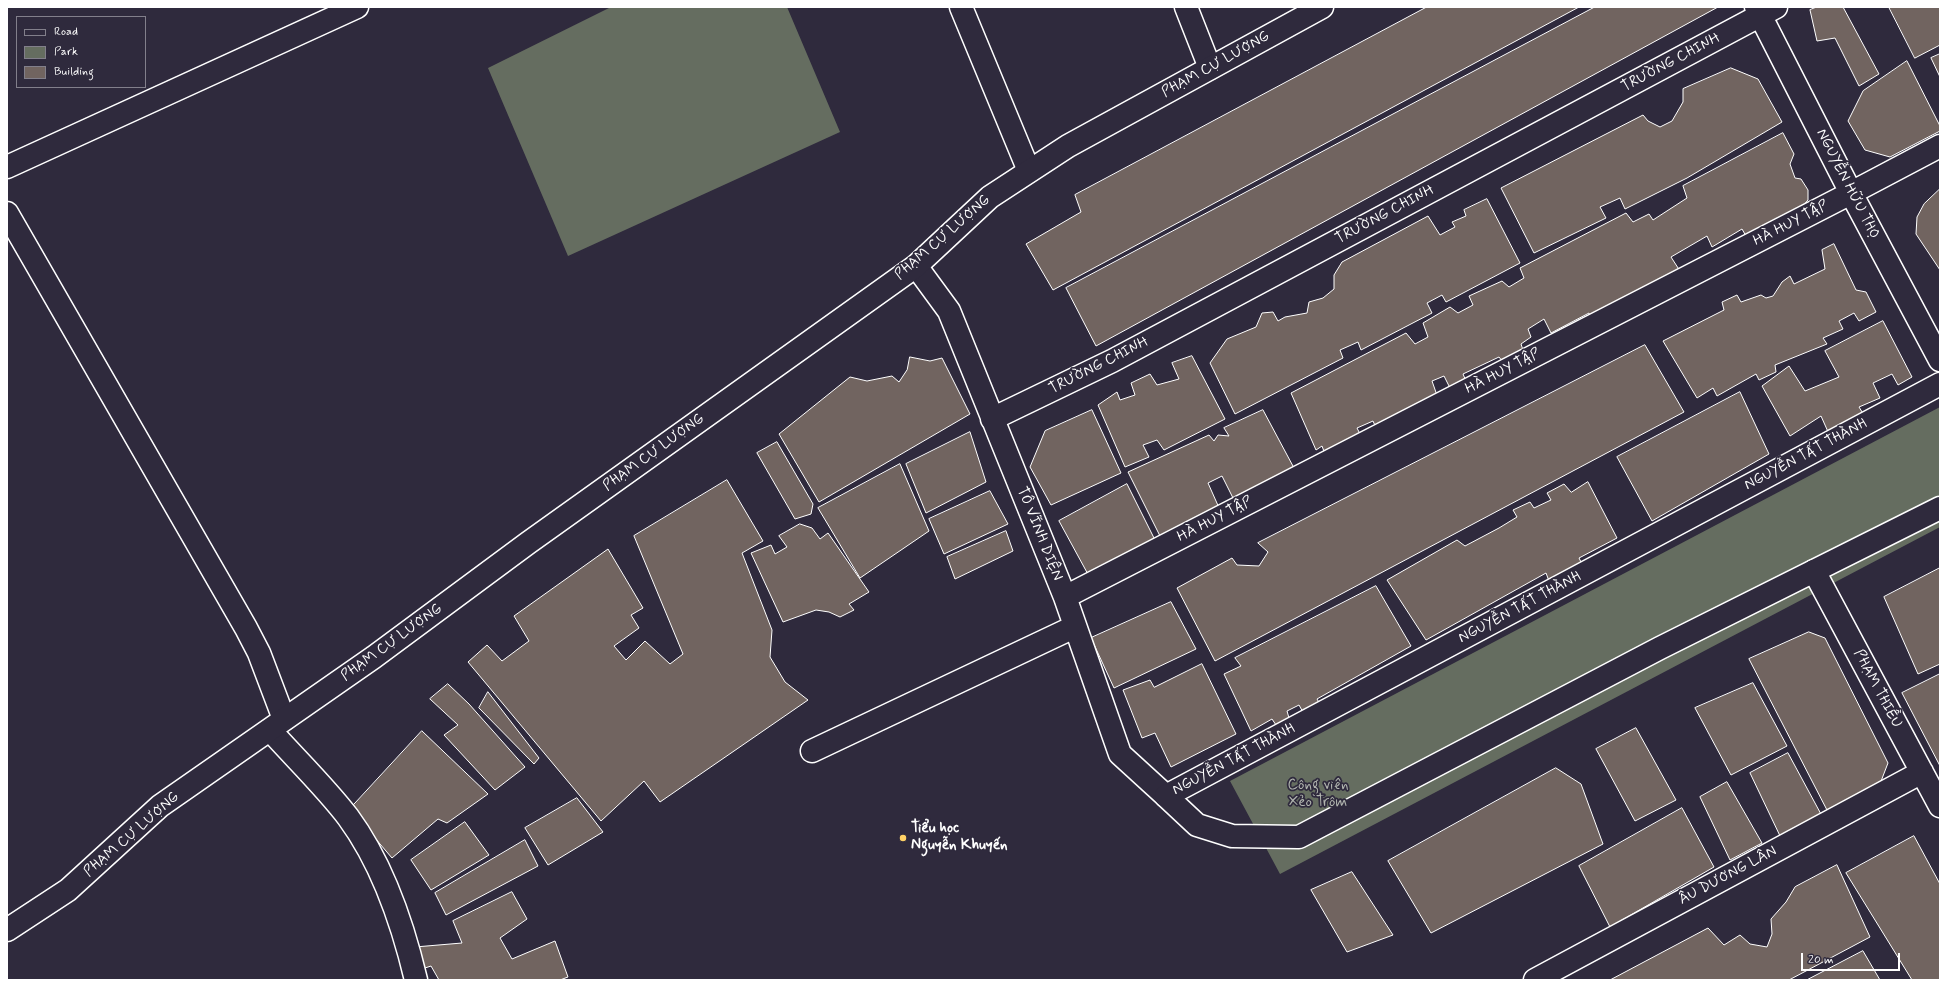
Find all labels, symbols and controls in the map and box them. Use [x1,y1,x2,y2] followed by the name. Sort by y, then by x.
[16,16,146,88] legend
[54,24,78,40] text: Road
[1159,28,1273,102] street label: PHẠM CỰ LƯỢNG
[1619,29,1723,97] street label: TRƯỜNG CHINH
[54,44,78,60] text: Park
[54,64,94,80] text: Building
[1812,126,1882,242] street label: NGUYỄN HỮU THỌ
[1333,181,1437,249] street label: TRƯỜNG CHINH
[892,192,994,284] street label: PHẠM CỰ LƯỢNG
[1750,197,1832,251] street label: HÀ HUY TẬP
[1046,333,1152,399] street label: TRƯỜNG CHINH
[1462,345,1544,399] street label: HÀ HUY TẬP
[600,410,708,496] street label: PHẠM CỰ LƯỢNG
[1742,415,1870,495] street label: NGUYỄN TẤT THÀNH
[1012,484,1066,584] street label: TÔ VĨNH DIỆN
[1174,493,1256,547] street label: HÀ HUY TẬP
[1456,568,1584,648] street label: NGUYỄN TẤT THÀNH
[338,600,446,686] street label: PHẠM CỰ LƯỢNG
[1849,647,1905,731] street label: PHẠM THIỀU
[1170,720,1298,800] street label: NGUYỄN TẤT THÀNH
[1287,777,1349,812] park label: Công viên Xẻo Trôm
[81,789,183,881] street label: PHẠM CỰ LƯỢNG
[911,820,1008,855] place label: Tiểu học Nguyễn Khuyến
[898,833,908,843] marker: Tiểu học Nguyễn Khuyến
[1676,843,1780,909] street label: ÂU DƯƠNG LÂN
[1803,945,1902,971] scale bar
[1808,952,1834,968] text: 20 m

